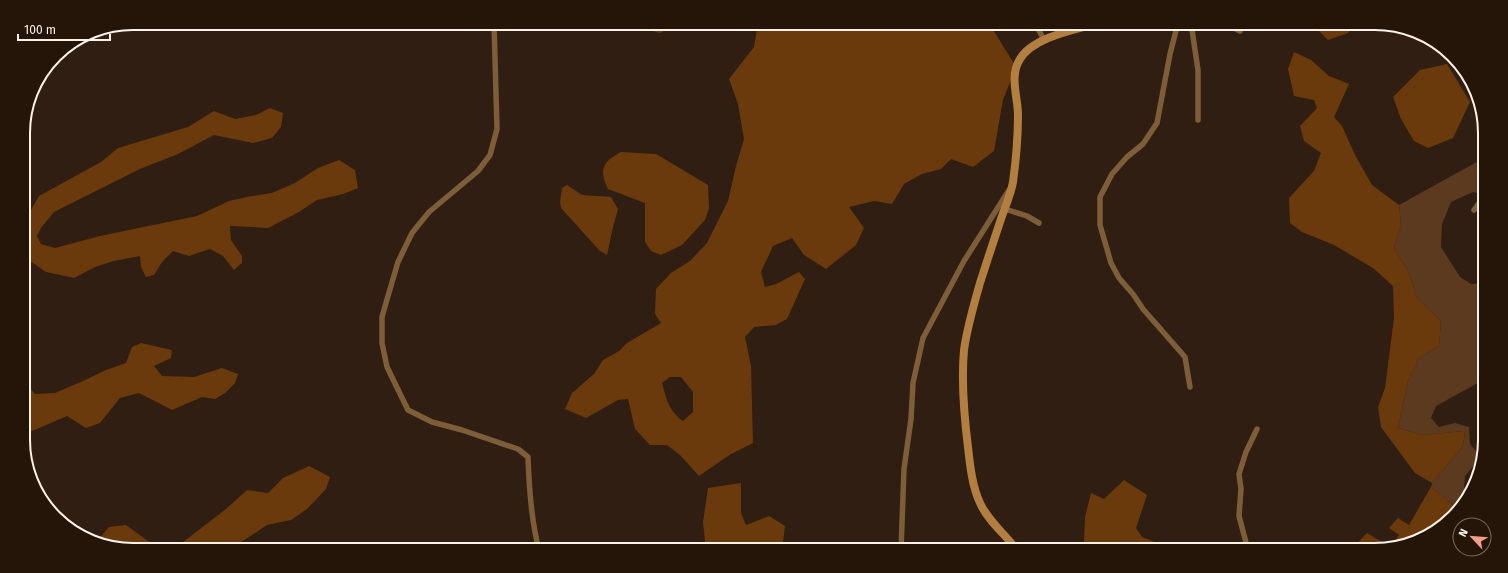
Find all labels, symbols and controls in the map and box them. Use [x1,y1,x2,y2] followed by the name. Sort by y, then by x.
[18,16,110,42] scale bar
[24,23,56,37] text: 100 m
[1452,517,1492,557] north arrow
[1456,527,1471,539] text: N

